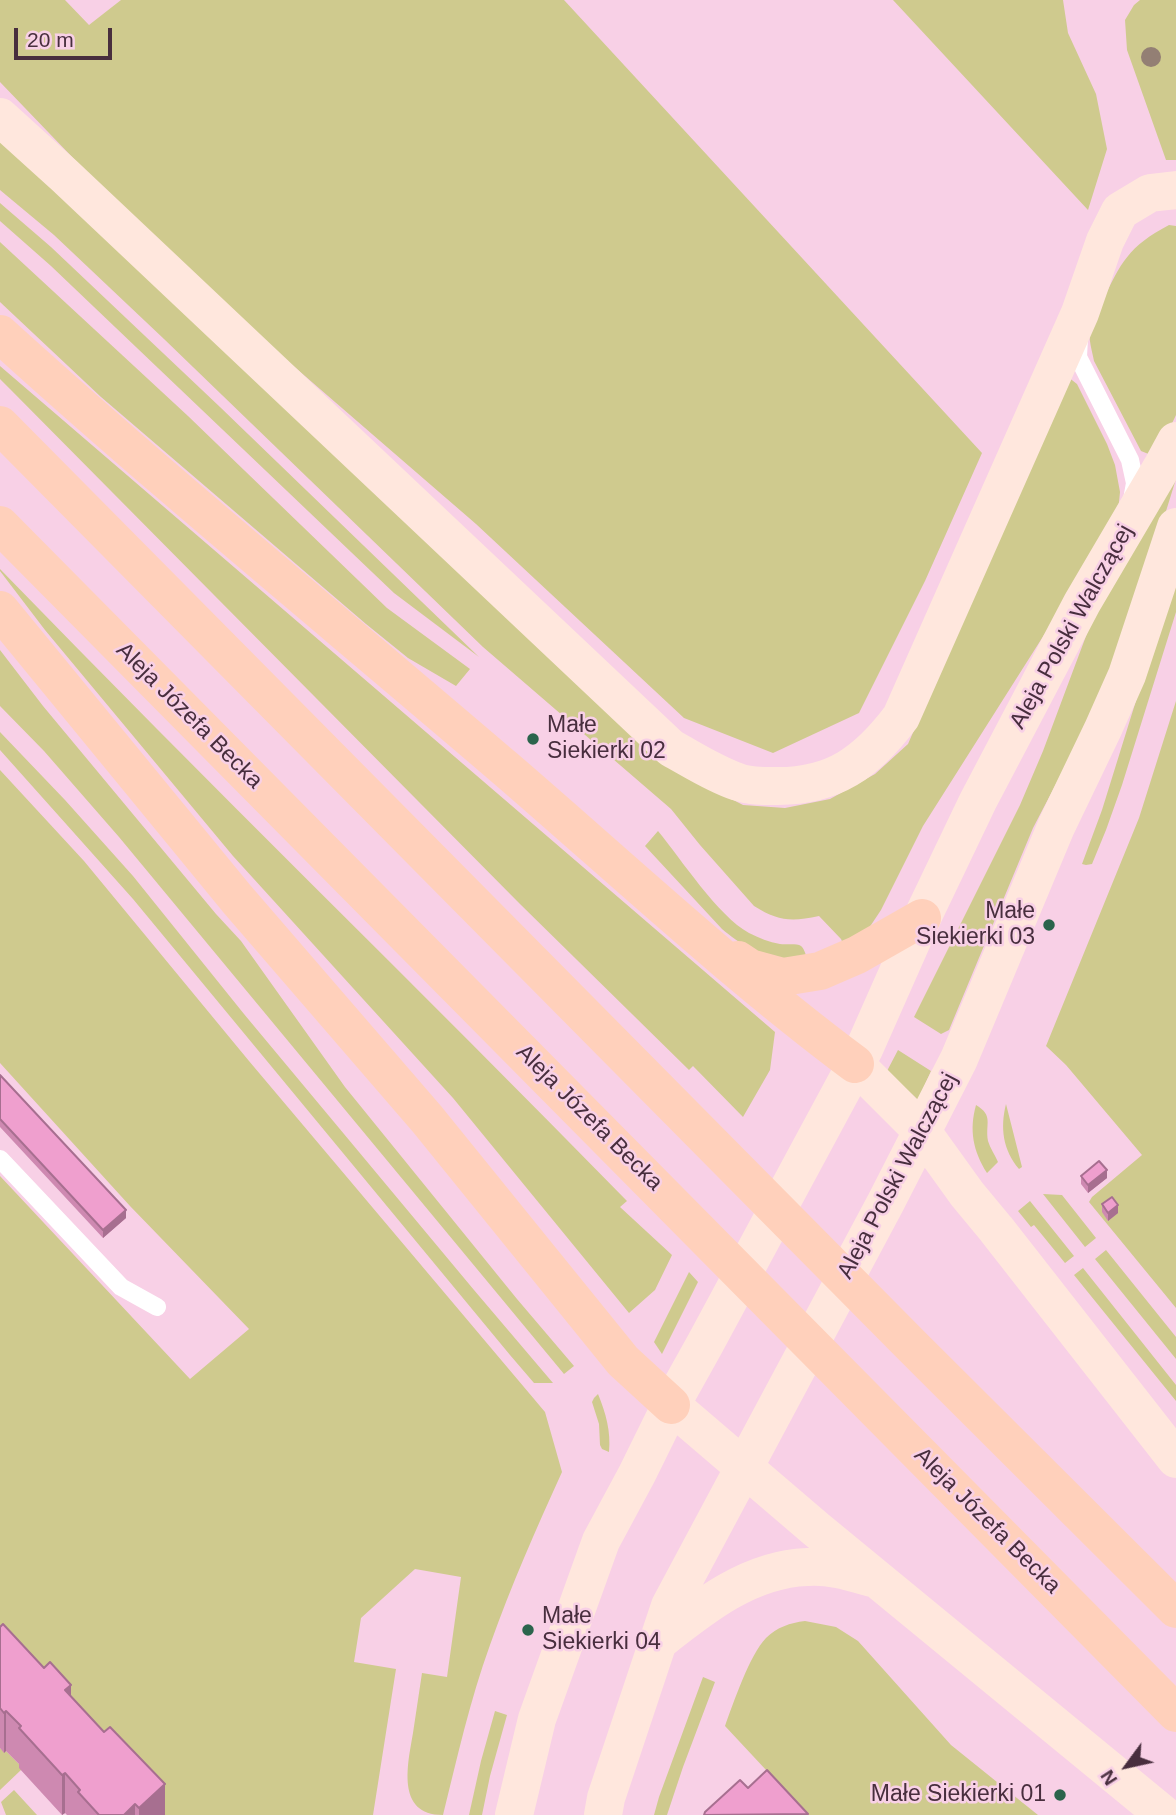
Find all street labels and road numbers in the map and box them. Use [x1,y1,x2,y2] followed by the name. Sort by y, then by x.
[1004,520,1140,734] street label: Aleja Polski Walczącej
[110,637,268,795] street label: Aleja Józefa Becka
[510,1039,668,1197] street label: Aleja Józefa Becka
[832,1068,964,1284] street label: Aleja Polski Walczącej
[908,1442,1066,1600] street label: Aleja Józefa Becka

